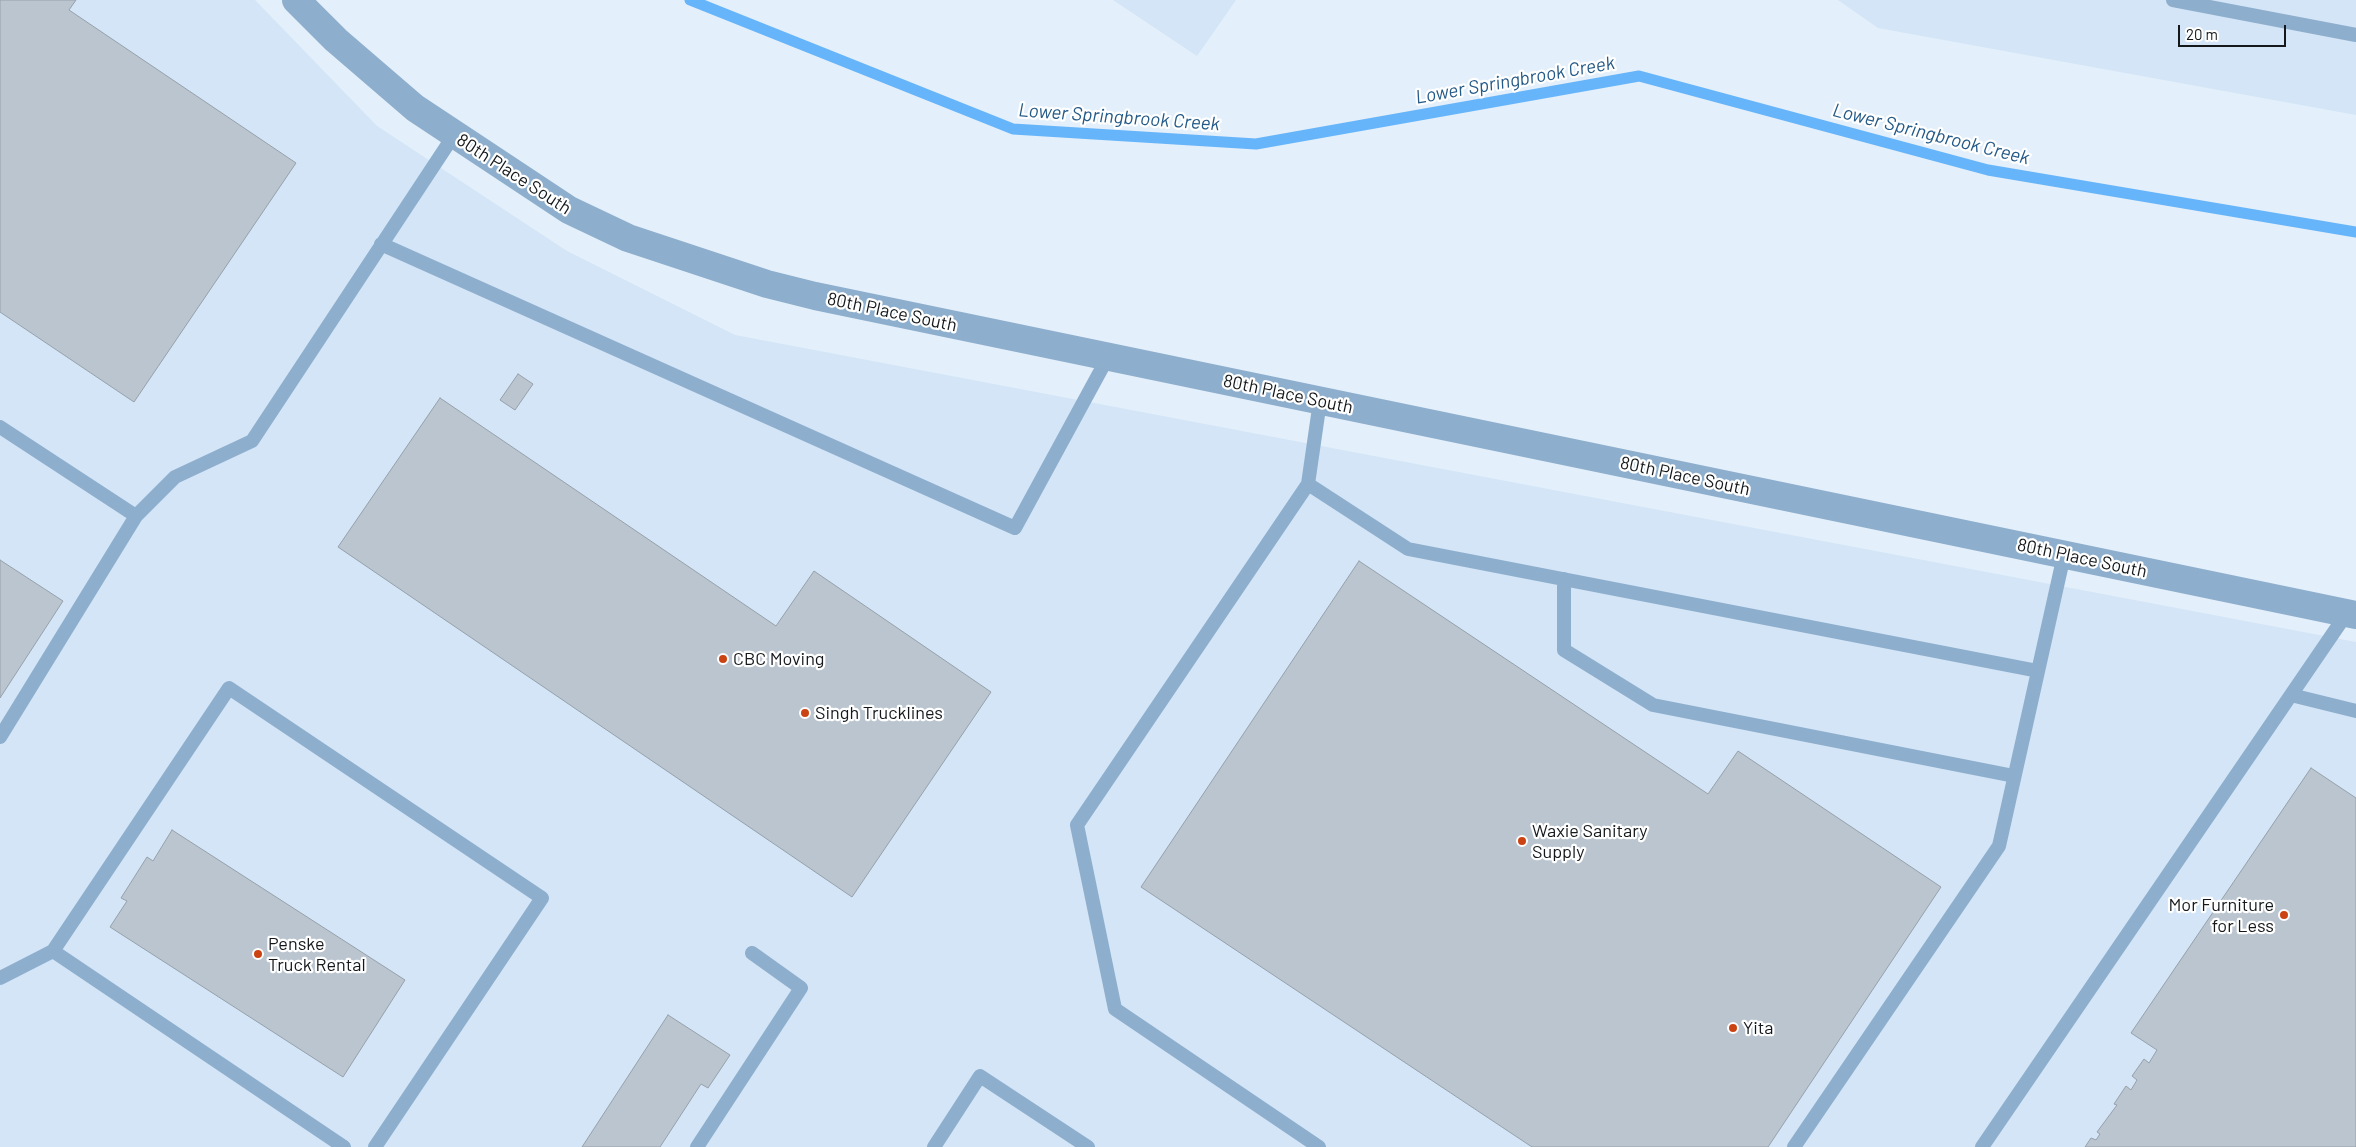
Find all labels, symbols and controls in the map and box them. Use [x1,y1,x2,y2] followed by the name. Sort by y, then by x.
[2181,15,2288,47] scale bar
[2186,25,2218,43] text: 20 m
[1414,51,1616,109] water label: Lower Springbrook Creek
[1018,99,1220,135] water label: Lower Springbrook Creek
[1830,99,2032,169] water label: Lower Springbrook Creek
[453,129,575,219] street label: 80th Place South
[825,288,959,336] street label: 80th Place South
[1221,370,1355,418] street label: 80th Place South
[1618,452,1752,500] street label: 80th Place South
[2015,534,2149,582] street label: 80th Place South
[733,648,824,670] place label: CBC Moving
[717,653,729,665] marker: CBC Moving
[815,702,943,724] place label: Singh Trucklines
[799,707,811,719] marker: Singh Trucklines
[1532,820,1648,862] place label: Waxie Sanitary Supply
[1516,835,1528,847] marker: Waxie Sanitary Supply
[2168,894,2274,936] place label: Mor Furniture for Less
[2278,909,2290,921] marker: Mor Furniture for Less
[268,933,366,976] place label: Penske Truck Rental
[252,948,264,960] marker: Penske Truck Rental
[1743,1017,1774,1039] place label: Yita
[1727,1022,1739,1034] marker: Yita

